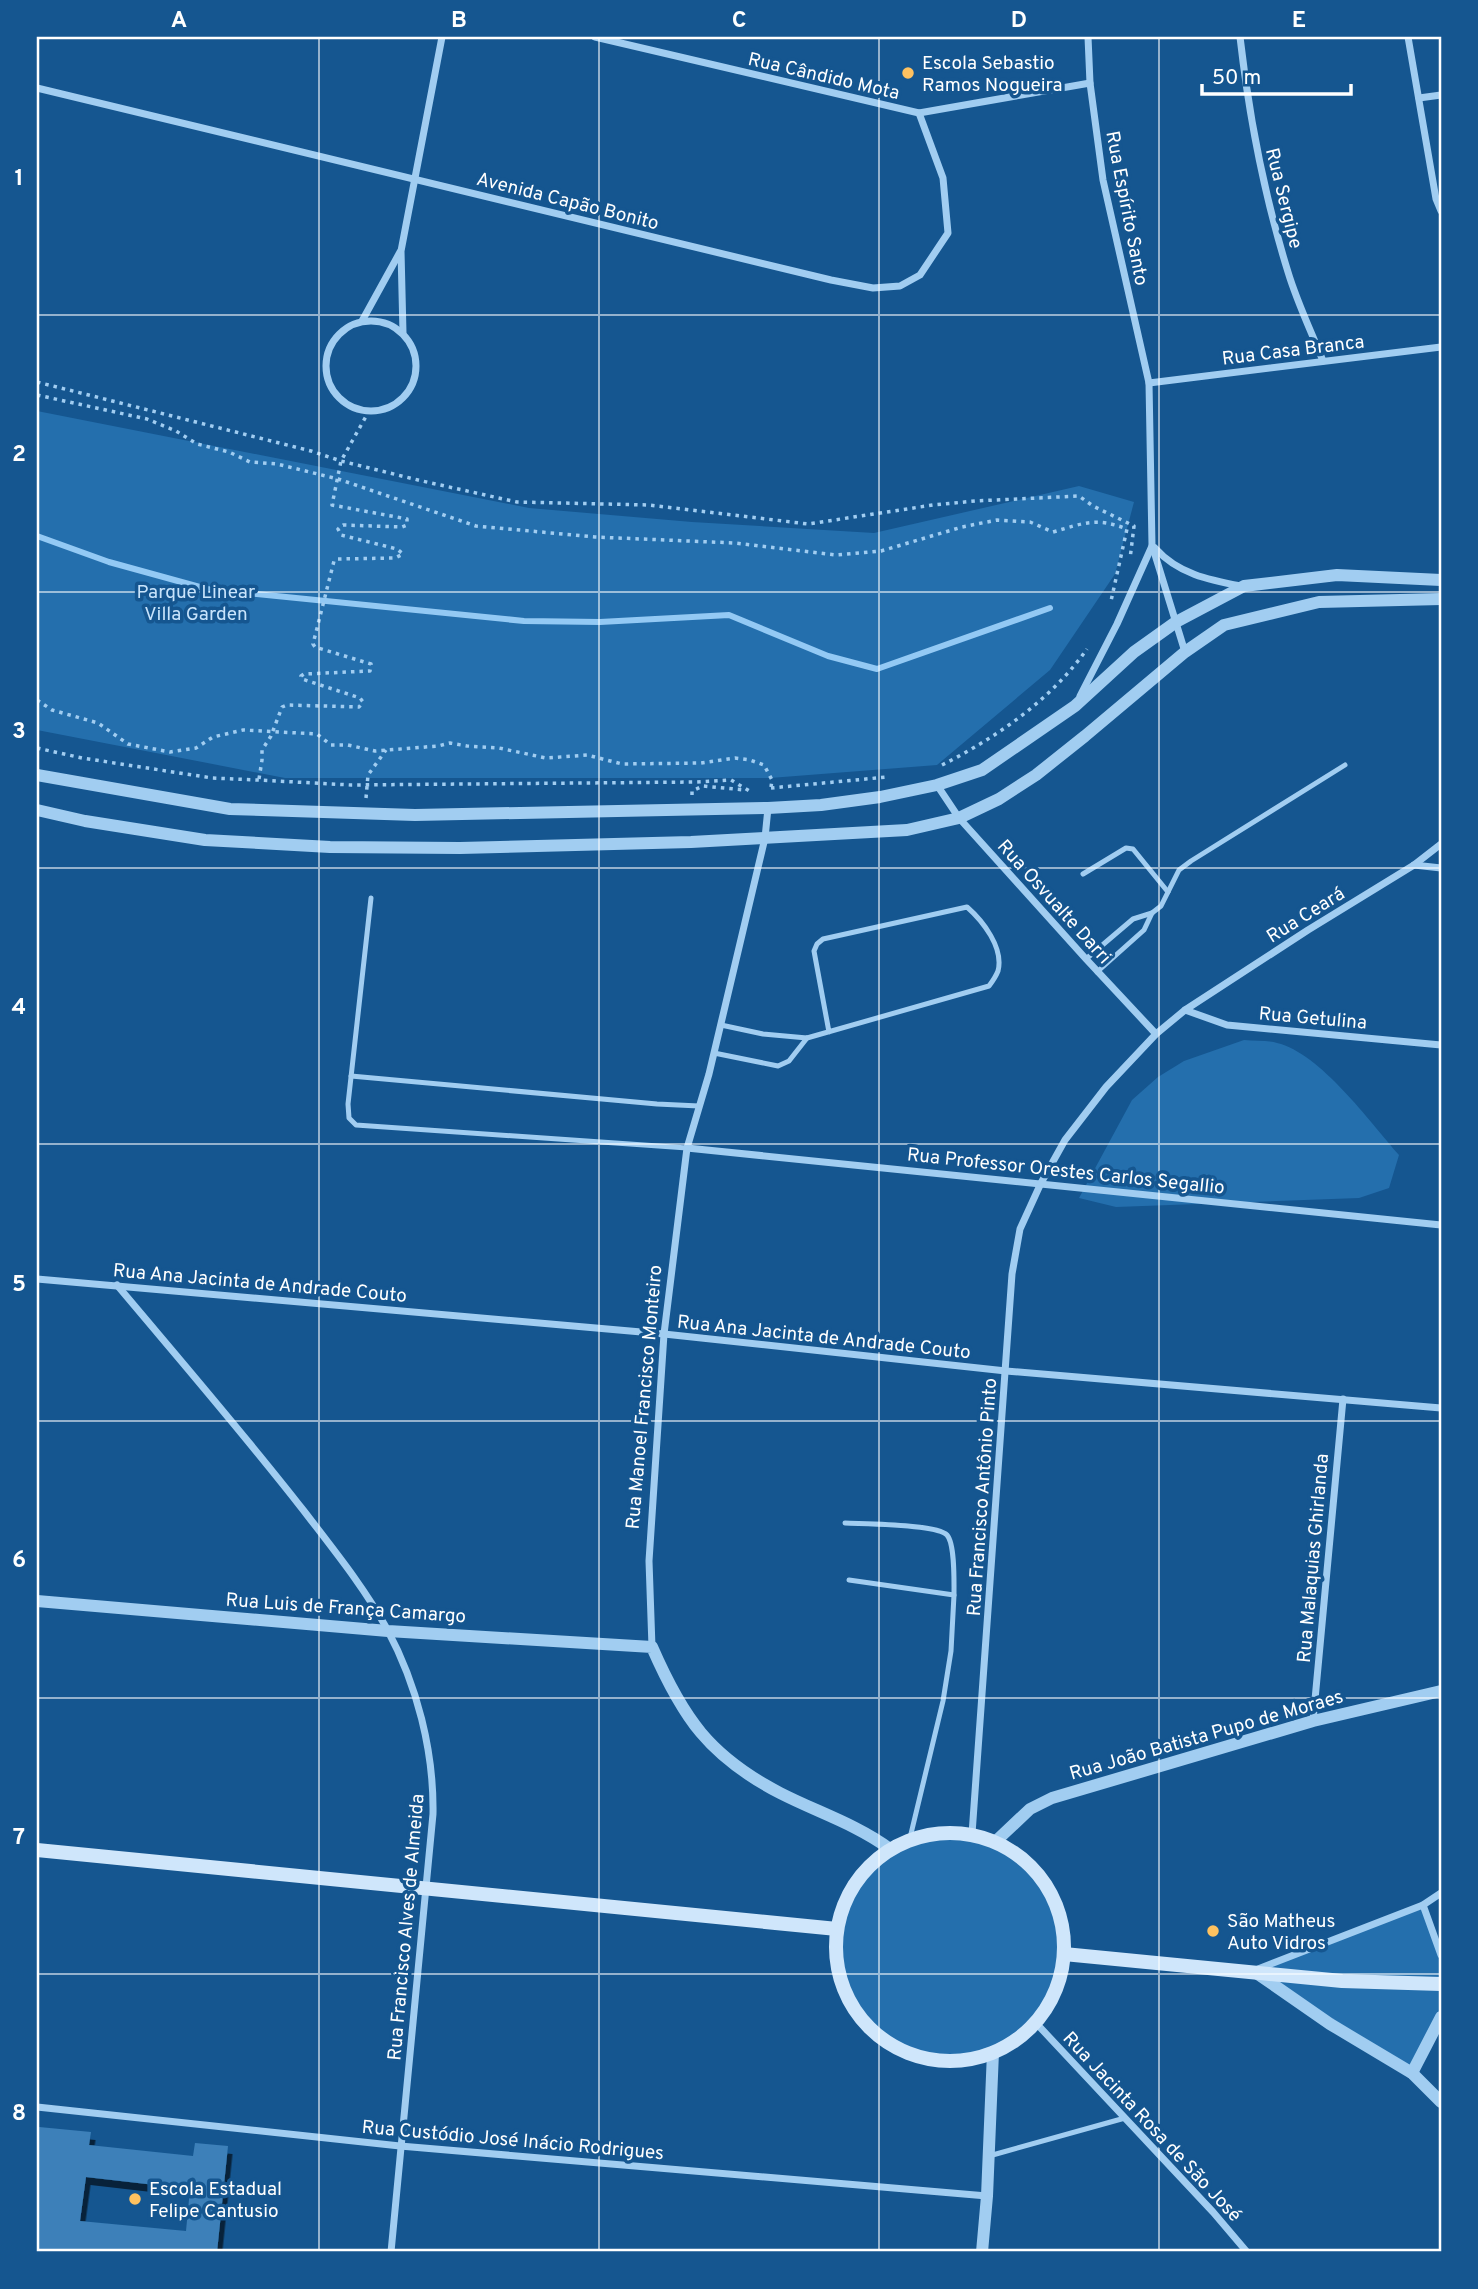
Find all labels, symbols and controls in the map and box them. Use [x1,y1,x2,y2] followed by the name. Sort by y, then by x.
[171,7,187,36] text: A
[451,7,467,36] text: B
[732,7,746,36] text: C
[1011,7,1027,36] text: D
[1292,7,1306,36] text: E
[745,48,902,106] street label: Rua Cândido Mota
[922,52,1063,98] place label: Escola Sebastio Ramos Nogueira
[1202,52,1350,96] scale bar
[900,65,916,81] marker: Escola Sebastio Ramos Nogueira
[1212,65,1261,92] text: 50 m
[1099,129,1153,288] street label: Rua Espírito Santo
[1259,146,1307,251] street label: Rua Sergipe
[14,165,24,194] text: 1
[474,168,661,236] street label: Avenida Capão Bonito
[1221,330,1366,372] street label: Rua Casa Branca
[12,441,26,470] text: 2
[137,581,256,627] park label: Parque Linear Villa Garden
[12,718,26,747] text: 3
[991,835,1116,969] street label: Rua Osvualte Darri
[1262,882,1350,949] street label: Rua Ceará
[12,994,26,1023] text: 4
[1258,1002,1368,1036] street label: Rua Getulina
[906,1143,1226,1201] street label: Rua Professor Orestes Carlos Segallio
[112,1259,408,1309] street label: Rua Ana Jacinta de Andrade Couto
[621,1264,669,1530] street label: Rua Manoel Francisco Monteiro
[12,1271,26,1300] text: 5
[676,1311,972,1365] street label: Rua Ana Jacinta de Andrade Couto
[963,1377,1003,1617] street label: Rua Francisco Antônio Pinto
[1293,1453,1335,1664] street label: Rua Malaquias Ghirlanda
[12,1547,26,1576] text: 6
[225,1589,467,1629] street label: Rua Luis de França Camargo
[1067,1685,1346,1787] street label: Rua João Batista Pupo de Moraes
[383,1793,431,2062] street label: Rua Francisco Alves de Almeida
[13,1824,25,1853] text: 7
[1227,1910,1335,1956] place label: São Matheus Auto Vidros
[1205,1923,1221,1939] marker: São Matheus Auto Vidros
[1057,2027,1246,2228] street label: Rua Jacinta Rosa de São José
[12,2100,26,2129] text: 8
[361,2116,665,2166] street label: Rua Custódio José Inácio Rodrigues
[149,2178,282,2224] place label: Escola Estadual Felipe Cantusio
[127,2191,143,2207] marker: Escola Estadual Felipe Cantusio

